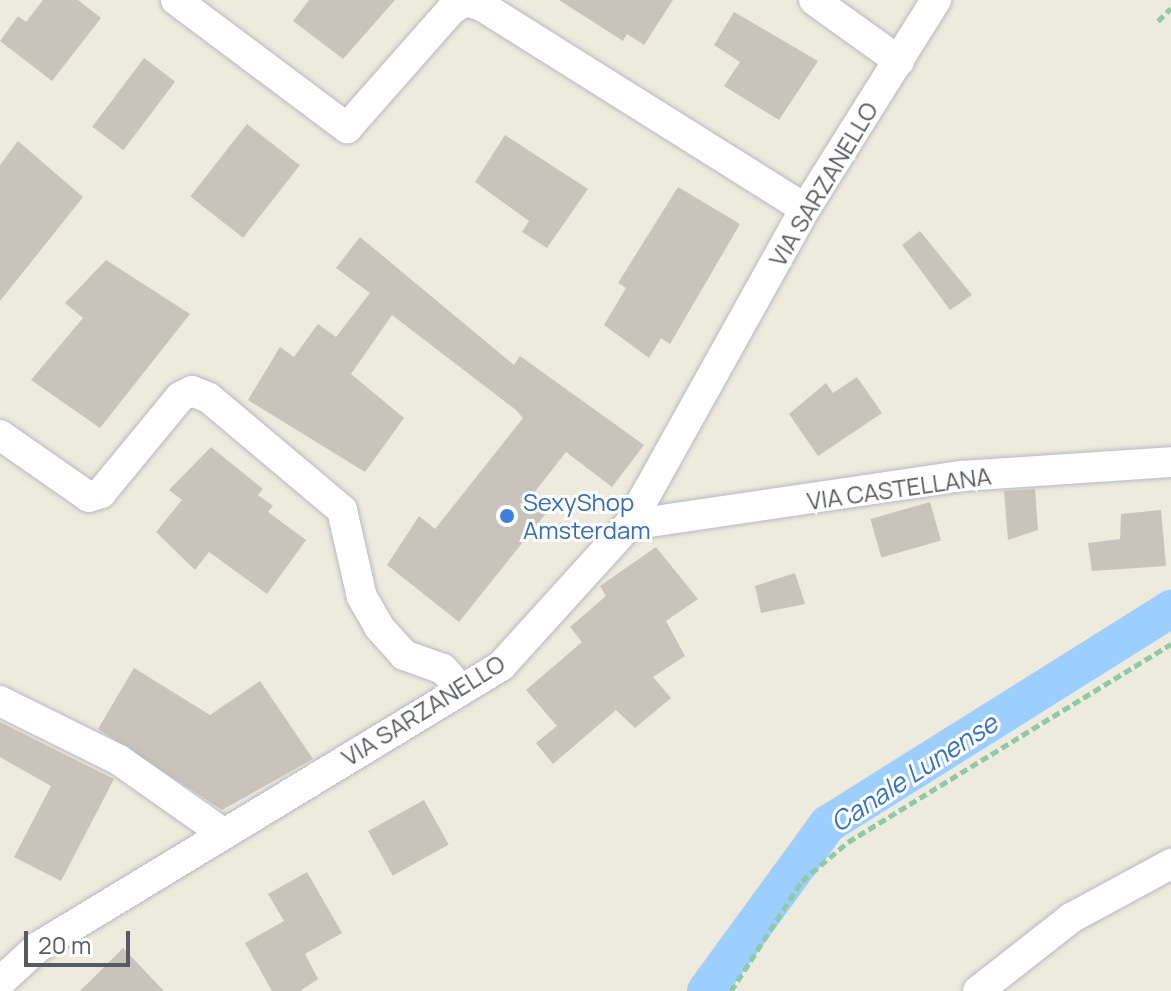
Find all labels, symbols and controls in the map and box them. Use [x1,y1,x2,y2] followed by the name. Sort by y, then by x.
[763,97,883,271] street label: VIA SARZANELLO
[805,461,993,515] street label: VIA CASTELLANA
[523,488,651,544] place label: SexyShop Amsterdam
[498,507,516,525] marker: SexyShop Amsterdam
[336,648,510,772] street label: VIA SARZANELLO
[825,707,1003,839] water label: Canale Lunense
[28,915,134,965] scale bar
[38,928,91,961] text: 20 m

